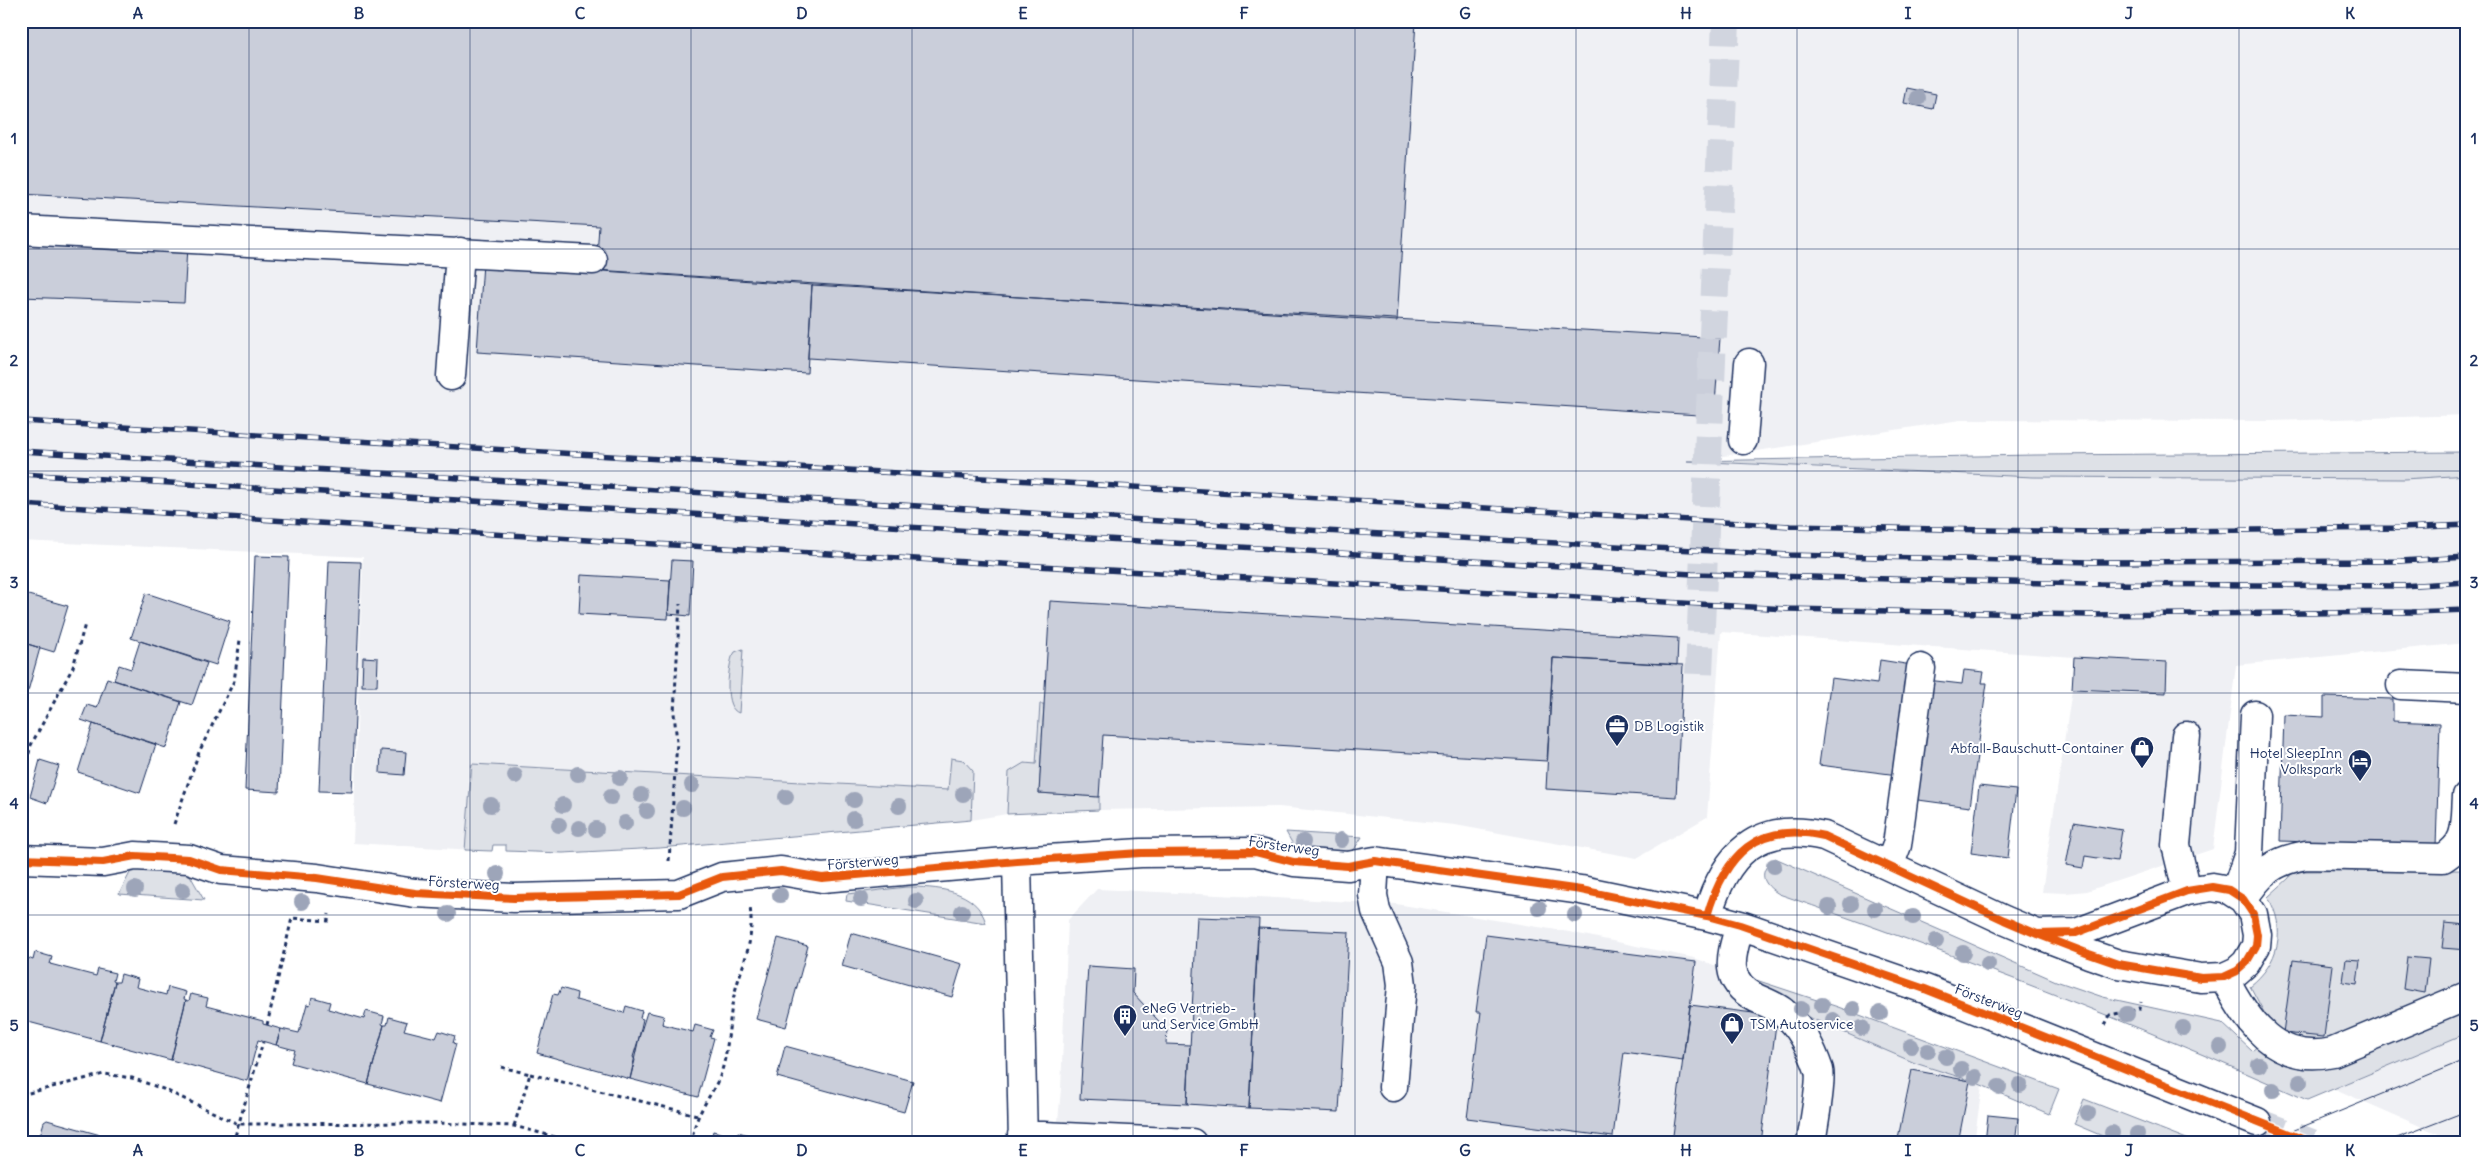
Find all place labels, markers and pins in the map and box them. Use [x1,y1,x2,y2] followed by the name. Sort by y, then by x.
[1604,713,1630,747] office icon: DB Logistik
[1634,717,1704,735] place label: DB Logistik
[2129,735,2155,769] shop icon: Abfall-Bauschutt-Container
[1950,739,2124,757] place label: Abfall-Bauschutt-Container
[2250,744,2342,778] place label: Hotel SleepInn Volkspark
[2347,748,2373,782] hotel icon: Hotel SleepInn Volkspark
[1142,999,1259,1033] place label: eNeG Vertrieb- und Service GmbH
[1112,1003,1138,1037] building icon: eNeG Vertrieb- und Service GmbH
[1719,1011,1745,1045] shop icon: TSM Autoservice
[1750,1015,1854,1033] place label: TSM Autoservice

